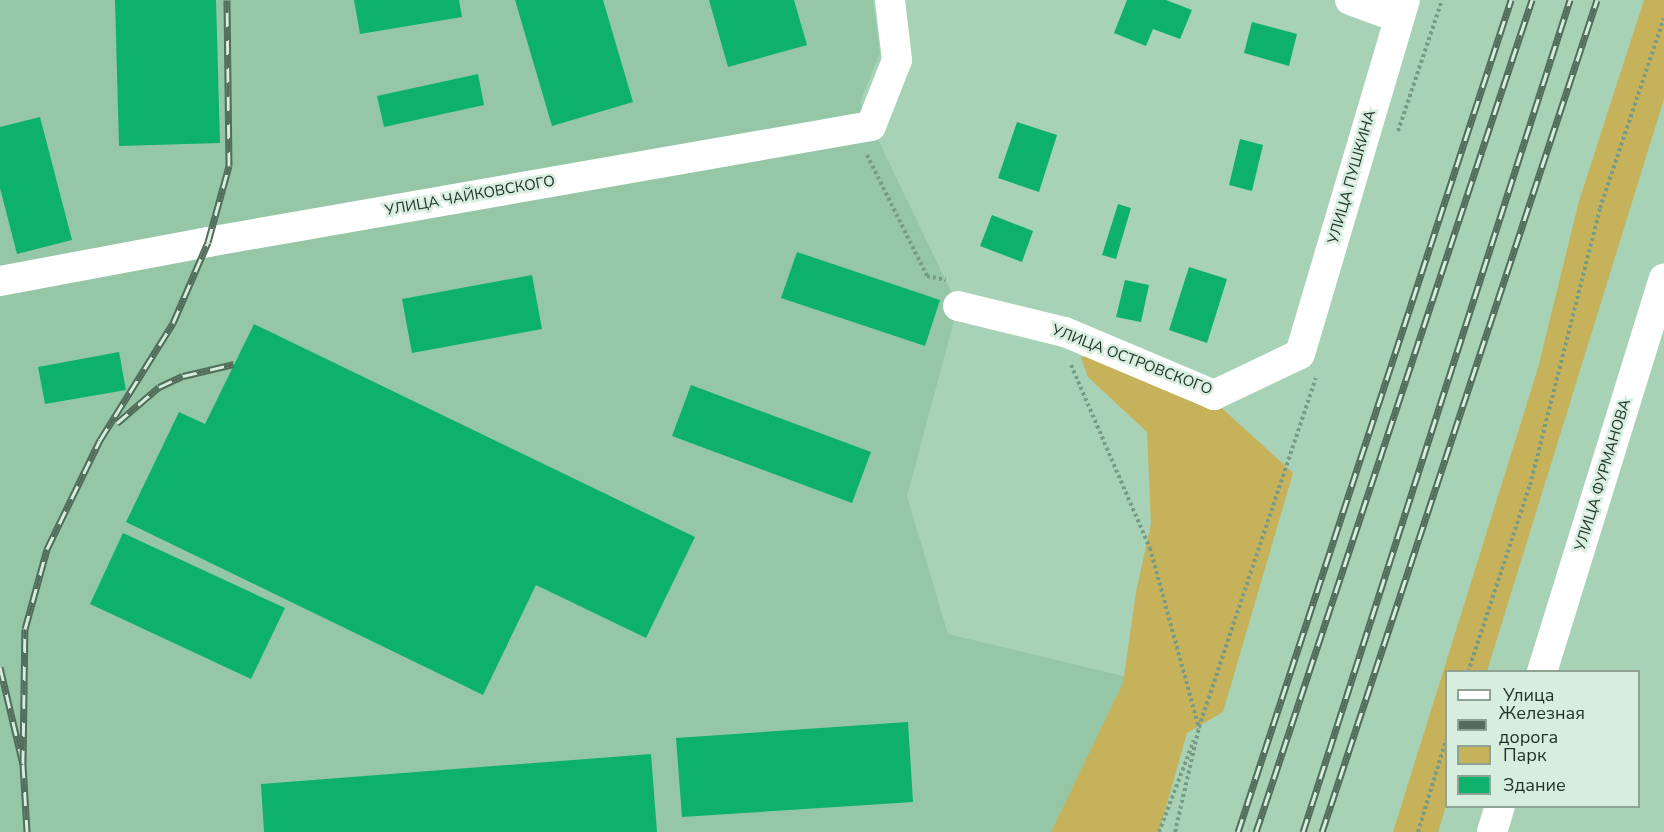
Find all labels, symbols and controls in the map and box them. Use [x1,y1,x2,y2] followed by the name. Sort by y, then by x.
[1324,108,1380,246] street label: УЛИЦА ПУШКИНА
[384,172,556,220] street label: УЛИЦА ЧАЙКОВСКОГО
[1049,321,1215,399] street label: УЛИЦА ОСТРОВСКОГО
[1571,397,1635,553] street label: УЛИЦА ФУРМАНОВА
[1445,670,1640,808] legend
[1503,683,1554,707] text: Улица
[1499,701,1585,749] text: Железная дорога
[1503,743,1546,767] text: Парк
[1503,773,1566,797] text: Здание

